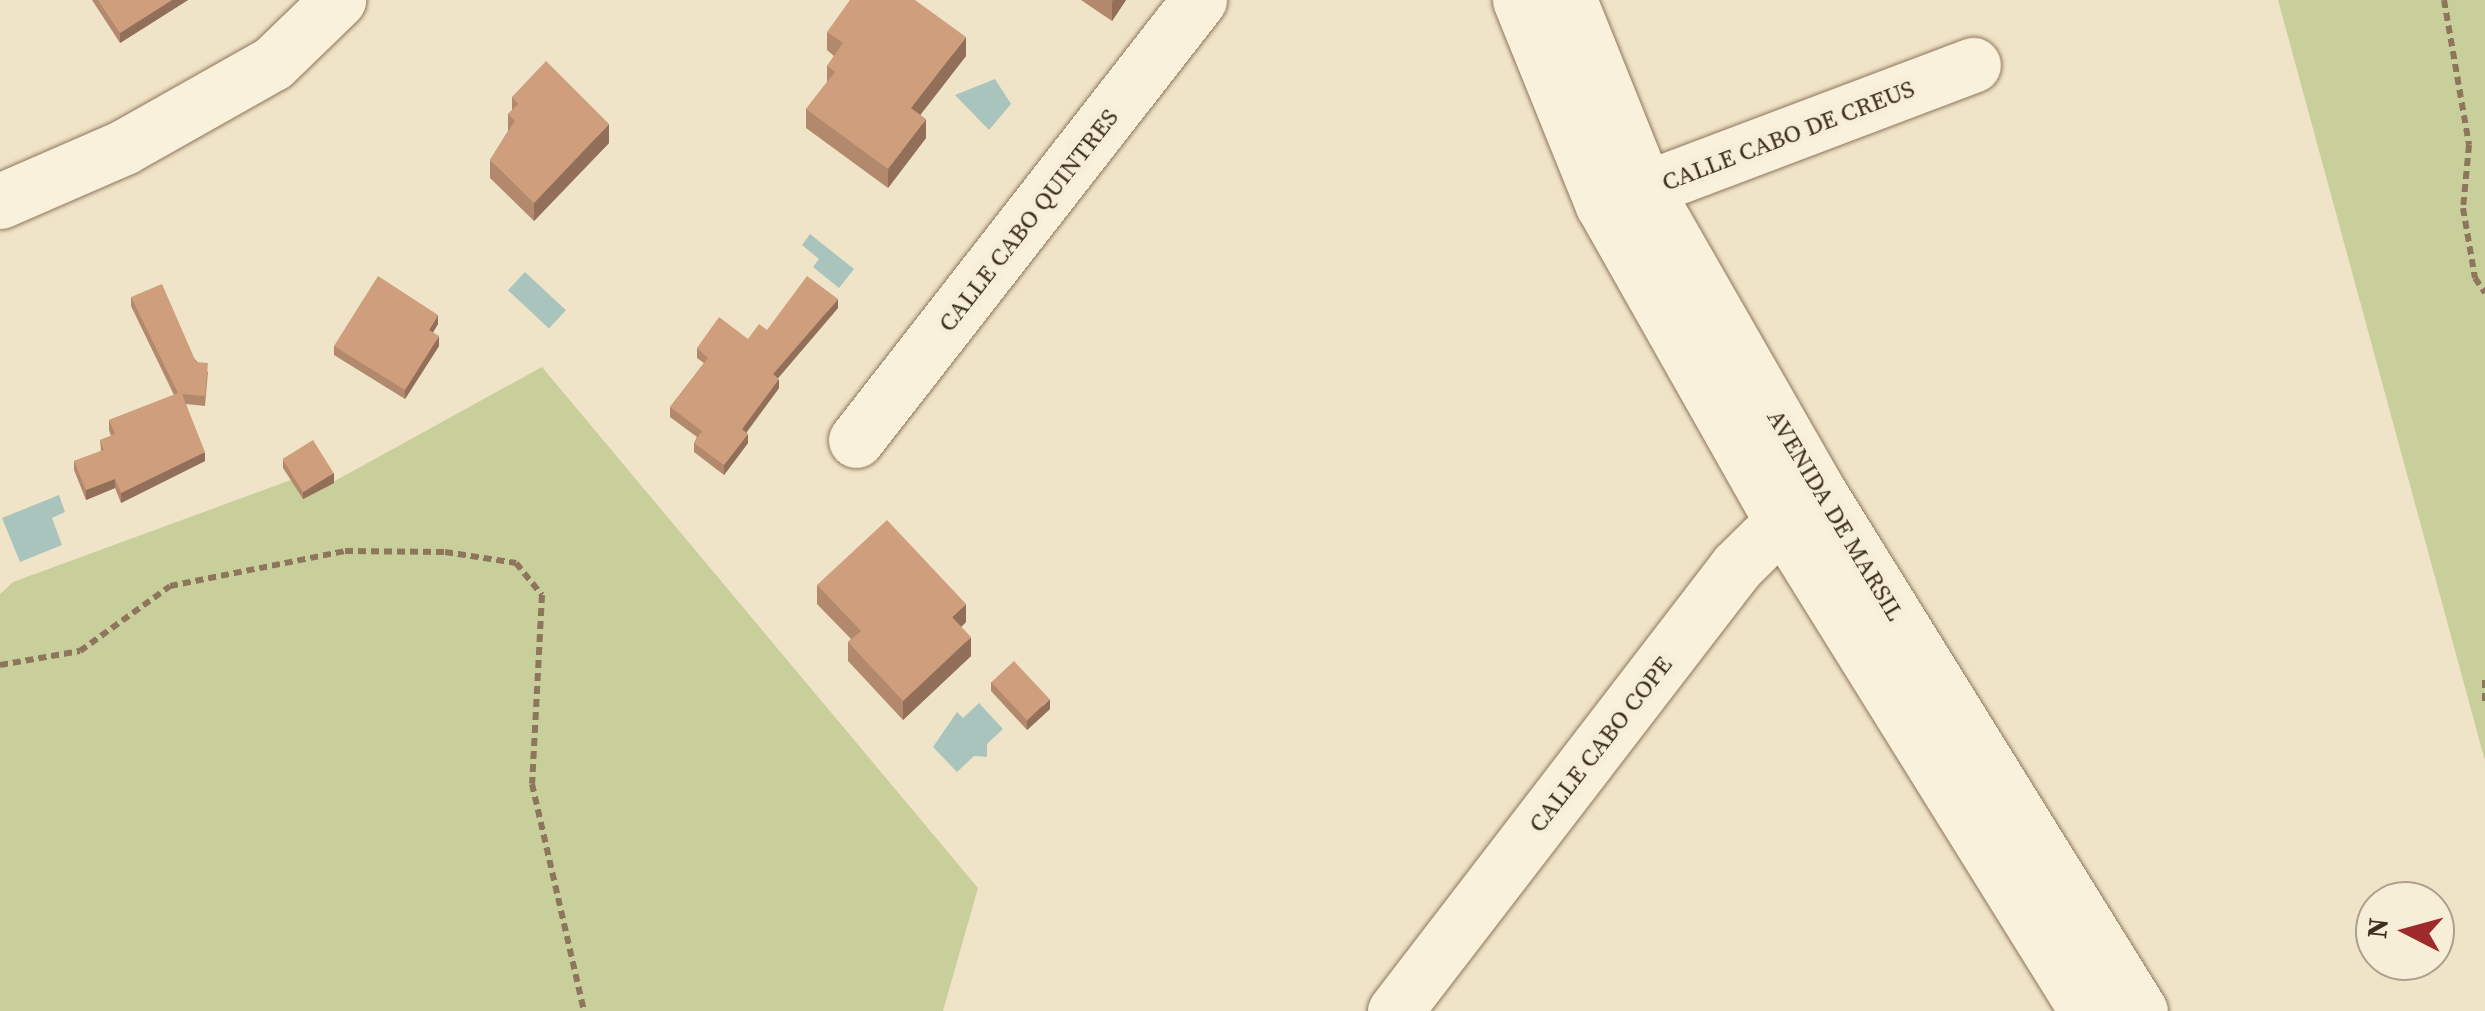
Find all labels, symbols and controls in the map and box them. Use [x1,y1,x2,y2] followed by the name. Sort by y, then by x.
[1657,73,1919,197] street label: CALLE CABO DE CREUS
[932,103,1124,337] street label: CALLE CABO QUINTRES
[1761,404,1911,626] street label: AVENIDA DE MARSIL
[1522,650,1678,838] street label: CALLE CABO COPE
[2355,881,2455,981] north arrow
[2357,916,2397,940] text: N

